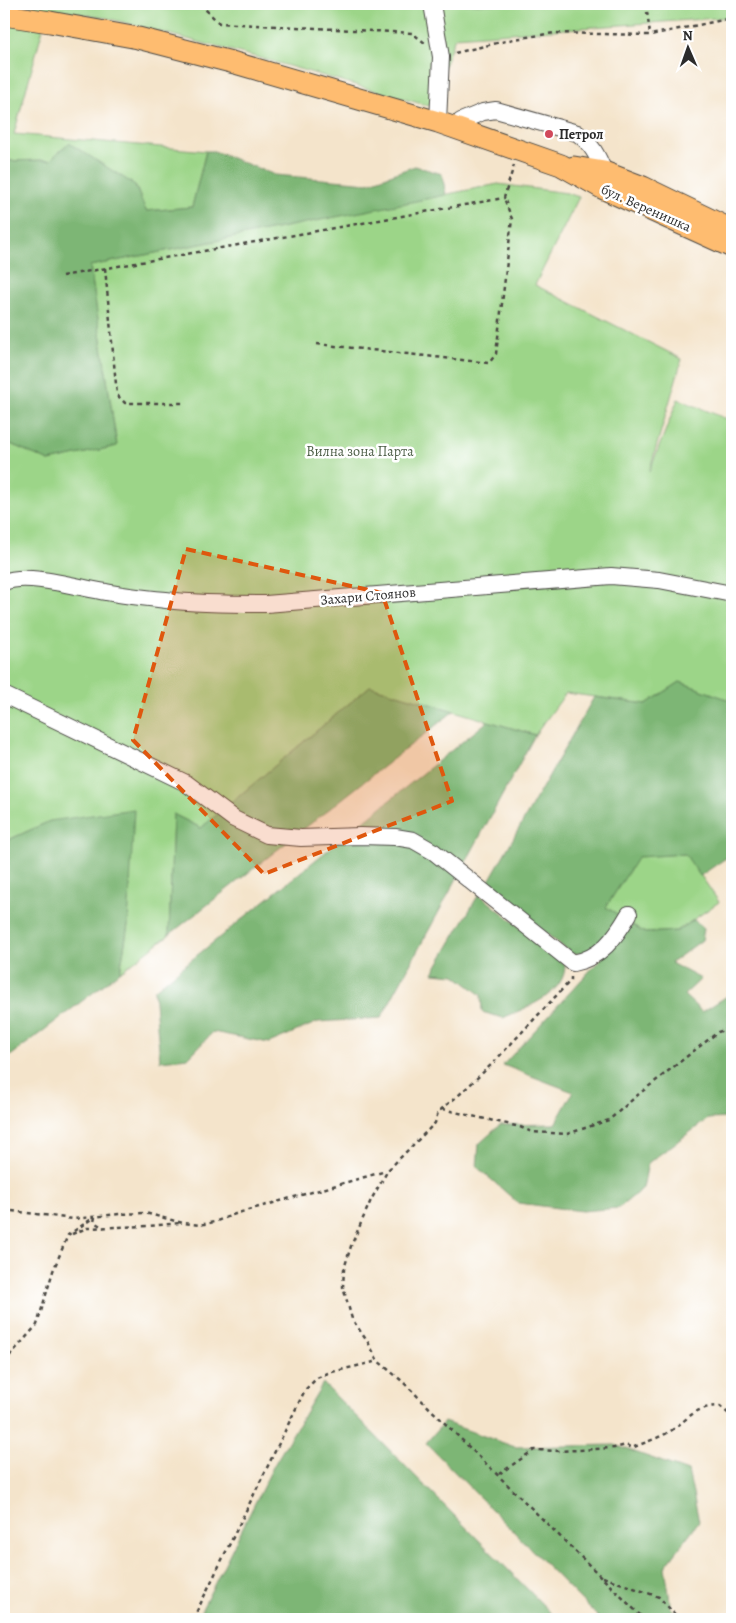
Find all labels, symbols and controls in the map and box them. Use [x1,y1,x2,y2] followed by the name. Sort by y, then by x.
[664,22,714,72] north arrow
[682,26,693,45] text: N
[559,125,603,144] place label: Петрол
[543,128,555,140] marker: Петрол
[598,180,695,237] street label: бул. Веренишка
[306,442,414,461] park label: Вилна зона Парта
[320,582,417,610] street label: Захари Стоянов

